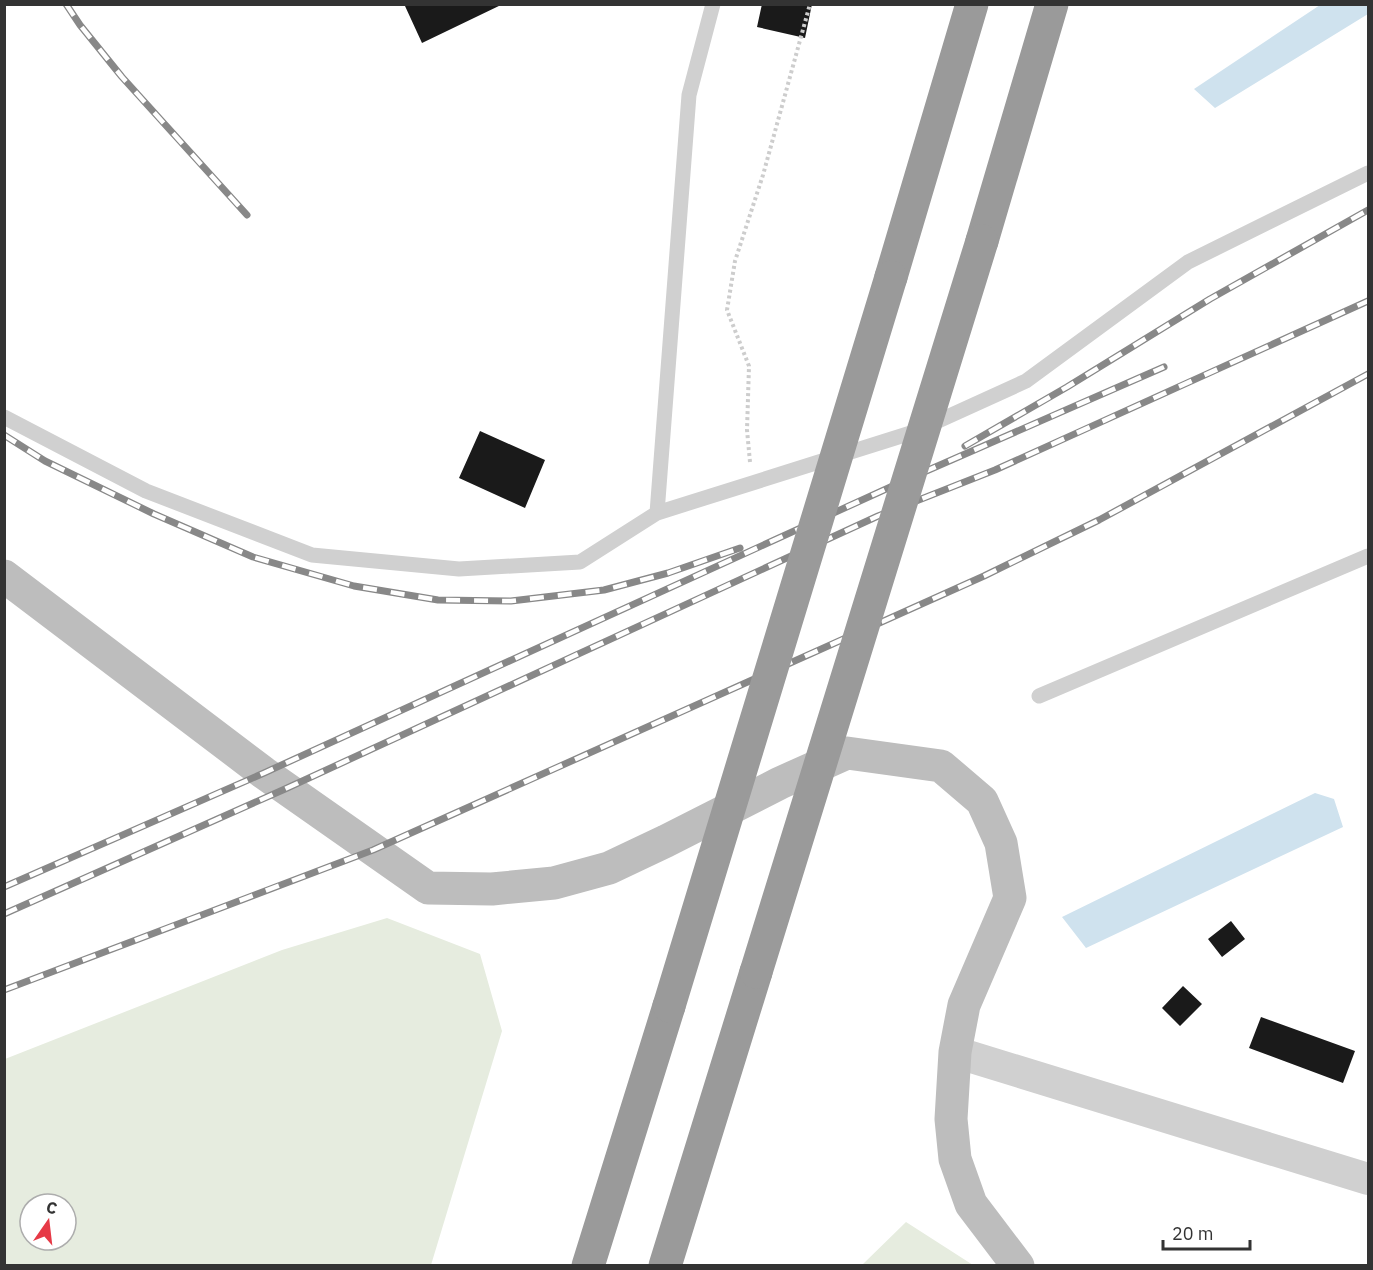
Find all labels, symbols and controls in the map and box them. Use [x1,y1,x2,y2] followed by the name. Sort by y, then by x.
[18,1192,78,1252] north arrow
[44,1196,59,1218] text: С
[1163,1213,1250,1251] scale bar
[1172,1222,1214,1245] text: 20 m

